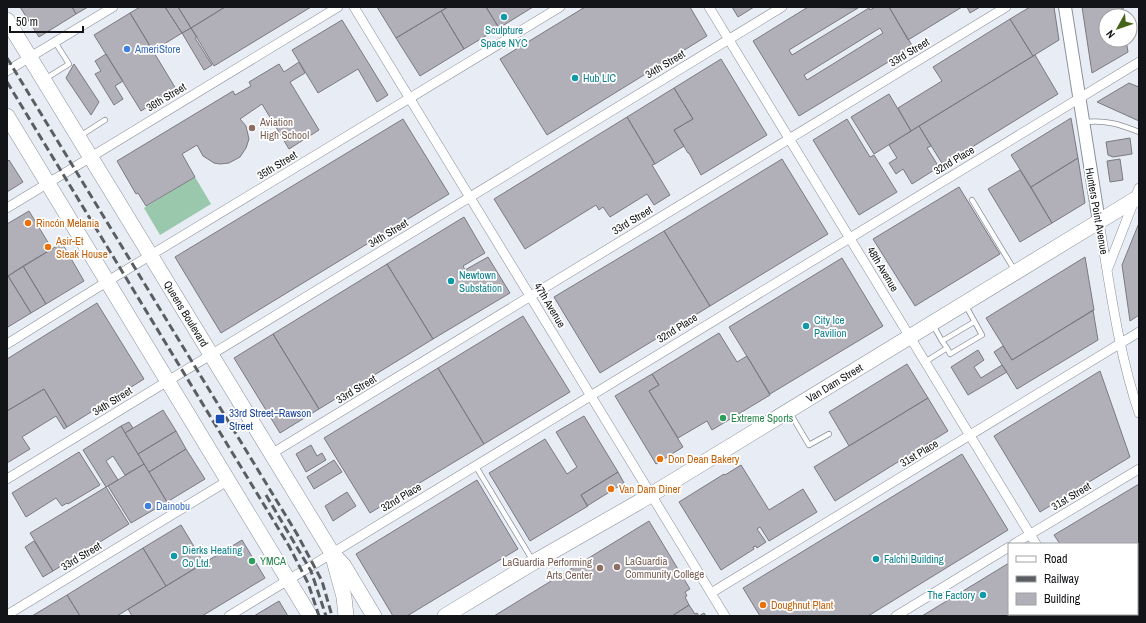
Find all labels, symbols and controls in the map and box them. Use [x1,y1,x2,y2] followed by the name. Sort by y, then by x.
[10,8,83,34] scale bar
[1098,8,1138,48] north arrow
[499,12,509,22] marker: Sculpture Space NYC
[16,14,38,30] text: 50 m
[480,23,528,50] place label: Sculpture Space NYC
[1103,27,1118,41] text: N
[886,34,932,69] street label: 33rd Street
[134,42,181,56] place label: AmeriStore
[122,44,132,54] marker: AmeriStore
[642,46,688,81] street label: 34th Street
[583,71,617,85] place label: Hub LIC
[570,73,580,83] marker: Hub LIC
[143,79,189,114] street label: 36th Street
[259,115,309,142] place label: Aviation High School
[247,123,257,133] marker: Aviation High School
[931,142,977,178] street label: 32nd Place
[254,147,300,182] street label: 35th Street
[1082,167,1112,255] street label: Hunters Point Avenue
[609,202,655,237] street label: 33rd Street
[365,215,411,250] street label: 34th Street
[36,216,99,230] place label: Rincón Melania
[23,218,33,228] marker: Rincón Melania
[55,234,108,261] place label: Asir-Et Steak House
[43,242,53,252] marker: Asir-Et Steak House
[864,244,902,294] street label: 48th Avenue
[459,268,502,295] place label: Newtown Substation
[446,276,456,286] marker: Newtown Substation
[161,278,212,349] street label: Queens Boulevard
[531,280,569,330] street label: 47th Avenue
[654,310,700,346] street label: 32nd Place
[814,313,847,340] place label: City Ice Pavilion
[801,321,811,331] marker: City Ice Pavilion
[804,360,866,405] street label: Van Dam Street
[333,371,379,406] street label: 33rd Street
[90,383,135,419] street label: 34th Street
[229,406,311,433] place label: 33rd Street–Rawson Street
[731,411,794,425] place label: Extreme Sports
[214,413,226,425] marker: 33rd Street–Rawson Street
[718,413,728,423] marker: Extreme Sports
[897,436,941,470] street label: 31st Place
[668,452,740,466] place label: Don Dean Bakery
[655,454,665,464] marker: Don Dean Bakery
[378,479,424,515] street label: 32nd Place
[1049,479,1094,513] street label: 31st Street
[619,482,681,496] place label: Van Dam Diner
[606,484,616,494] marker: Van Dam Diner
[156,499,190,513] place label: Dainobu
[143,501,153,511] marker: Dainobu
[58,538,104,573] street label: 33rd Street
[182,543,242,570] place label: Dierks Heating Co Ltd.
[1008,543,1138,615] legend
[169,551,179,561] marker: Dierks Heating Co Ltd.
[1044,551,1068,567] text: Road
[884,552,944,566] place label: Falchi Building
[260,554,287,568] place label: YMCA
[625,554,704,581] place label: LaGuardia Community College
[871,554,881,564] marker: Falchi Building
[502,555,592,582] place label: LaGuardia Performing Arts Center
[247,556,257,566] marker: YMCA
[612,562,622,572] marker: LaGuardia Community College
[595,563,605,573] marker: LaGuardia Performing Arts Center
[1044,571,1079,587] text: Railway
[927,588,975,602] place label: The Factory
[978,590,988,600] marker: The Factory
[1044,591,1081,607] text: Building
[771,598,834,612] place label: Doughnut Plant
[758,600,768,610] marker: Doughnut Plant

